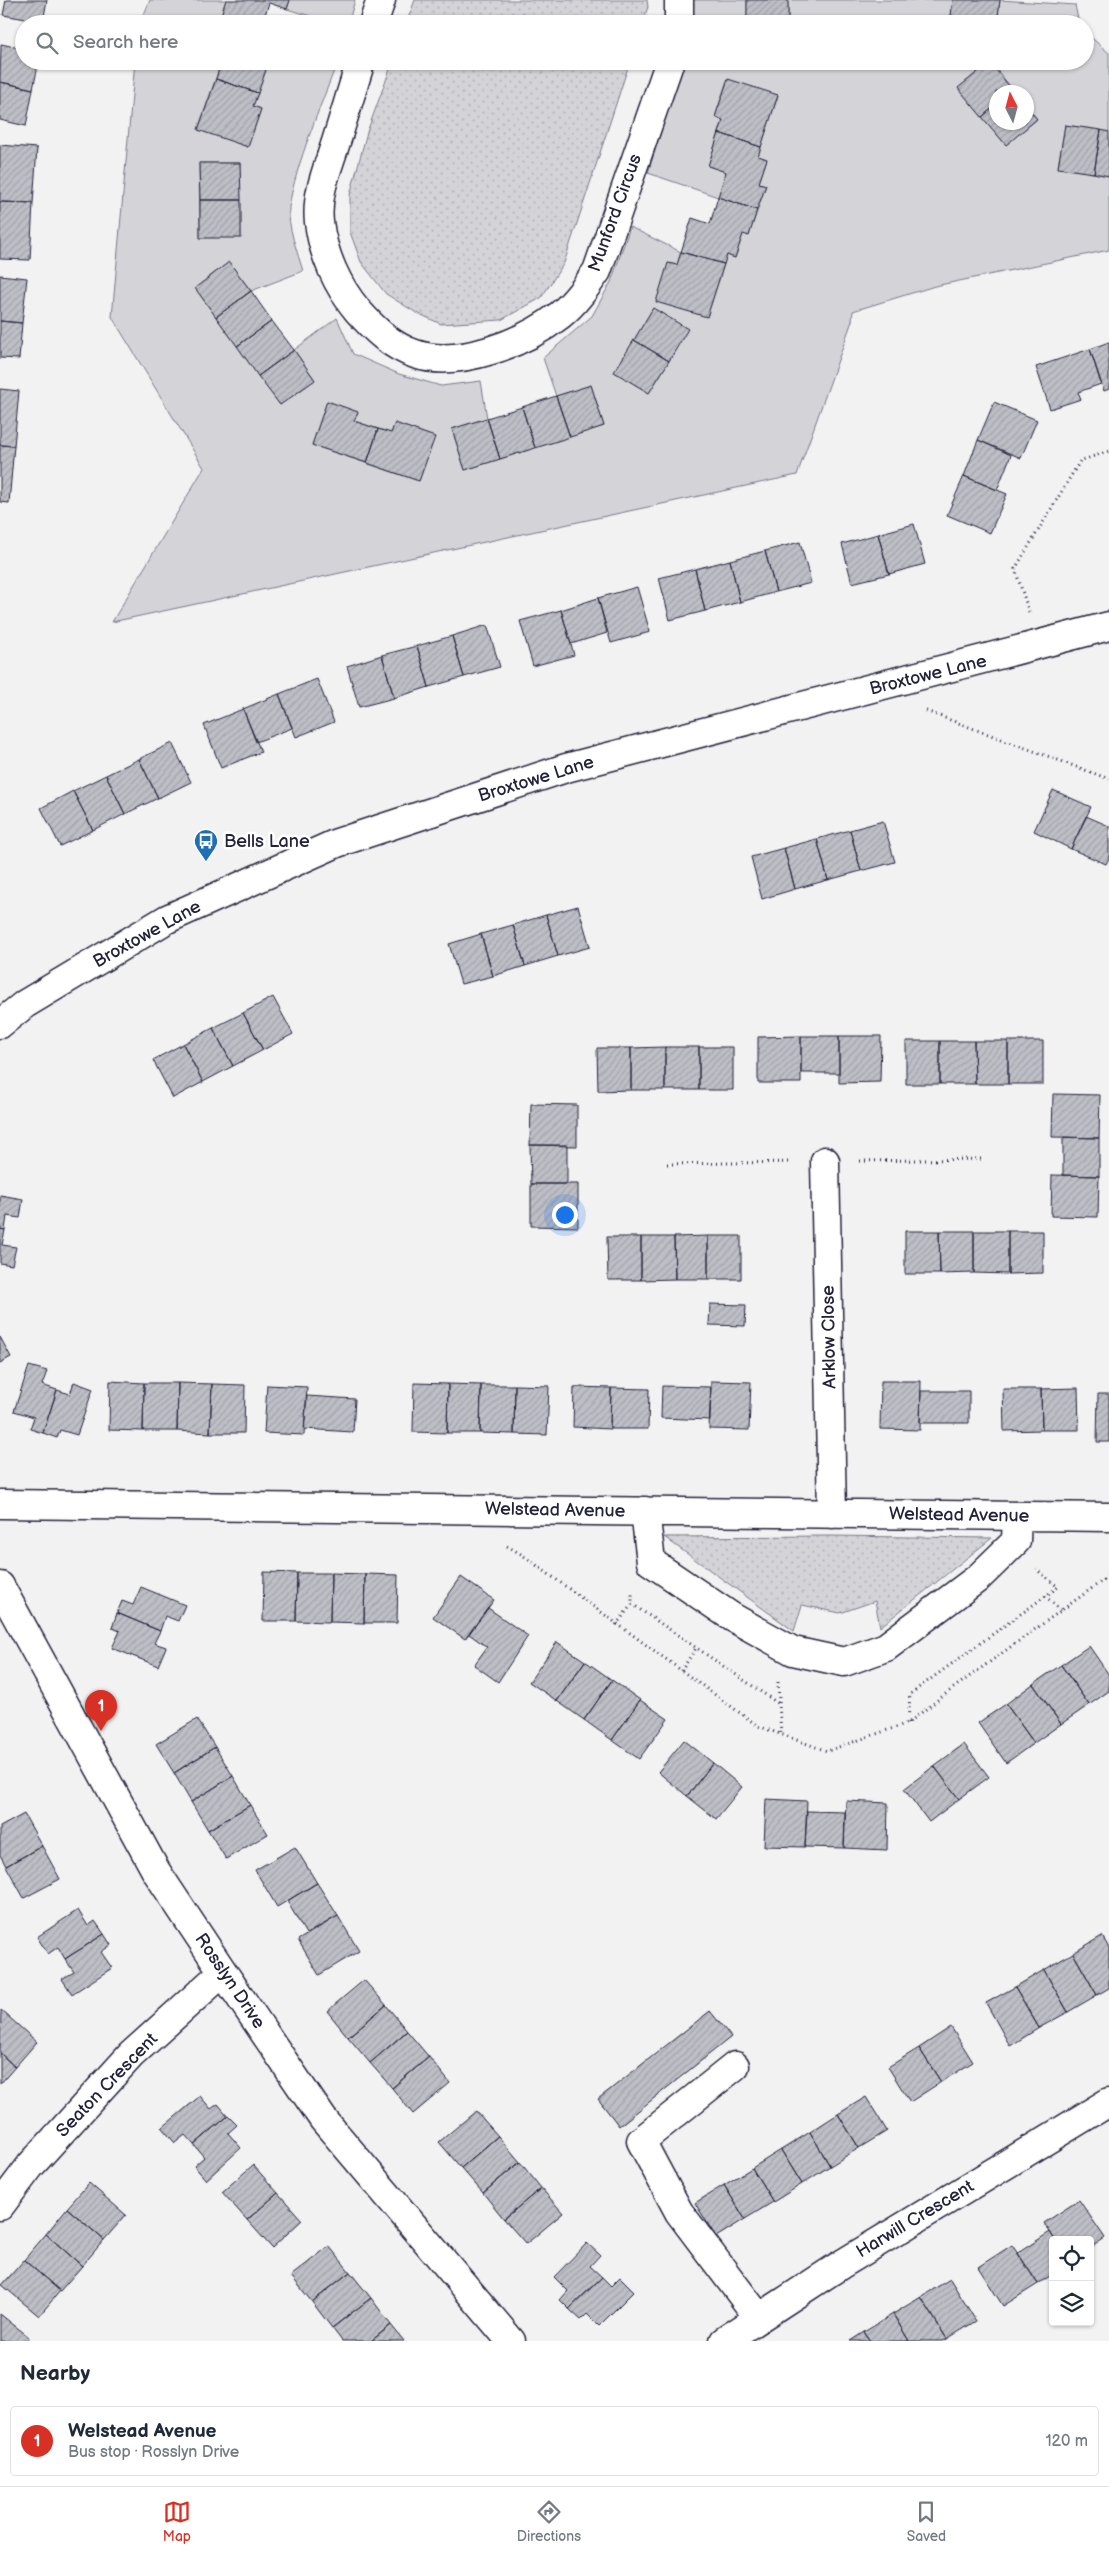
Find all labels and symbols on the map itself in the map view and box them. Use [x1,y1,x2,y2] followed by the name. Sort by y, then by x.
[989,85,1034,130] north arrow
[584,151,646,275] street label: Munford Circus
[867,650,989,700] street label: Broxtowe Lane
[476,751,597,807] street label: Broxtowe Lane
[193,828,219,862] bus stop icon: Bells Lane
[224,831,310,852] place label: Bells Lane
[89,896,205,972] street label: Broxtowe Lane
[552,1202,578,1228] your location
[818,1285,840,1389] street label: Arklow Close
[485,1498,626,1522] street label: Welstead Avenue
[889,1503,1030,1527] street label: Welstead Avenue
[85,1690,117,1731] pin: 1
[190,1929,270,2033] street label: Rosslyn Drive
[52,2028,162,2141] street label: Seaton Crescent
[852,2175,978,2262] street label: Harwill Crescent

